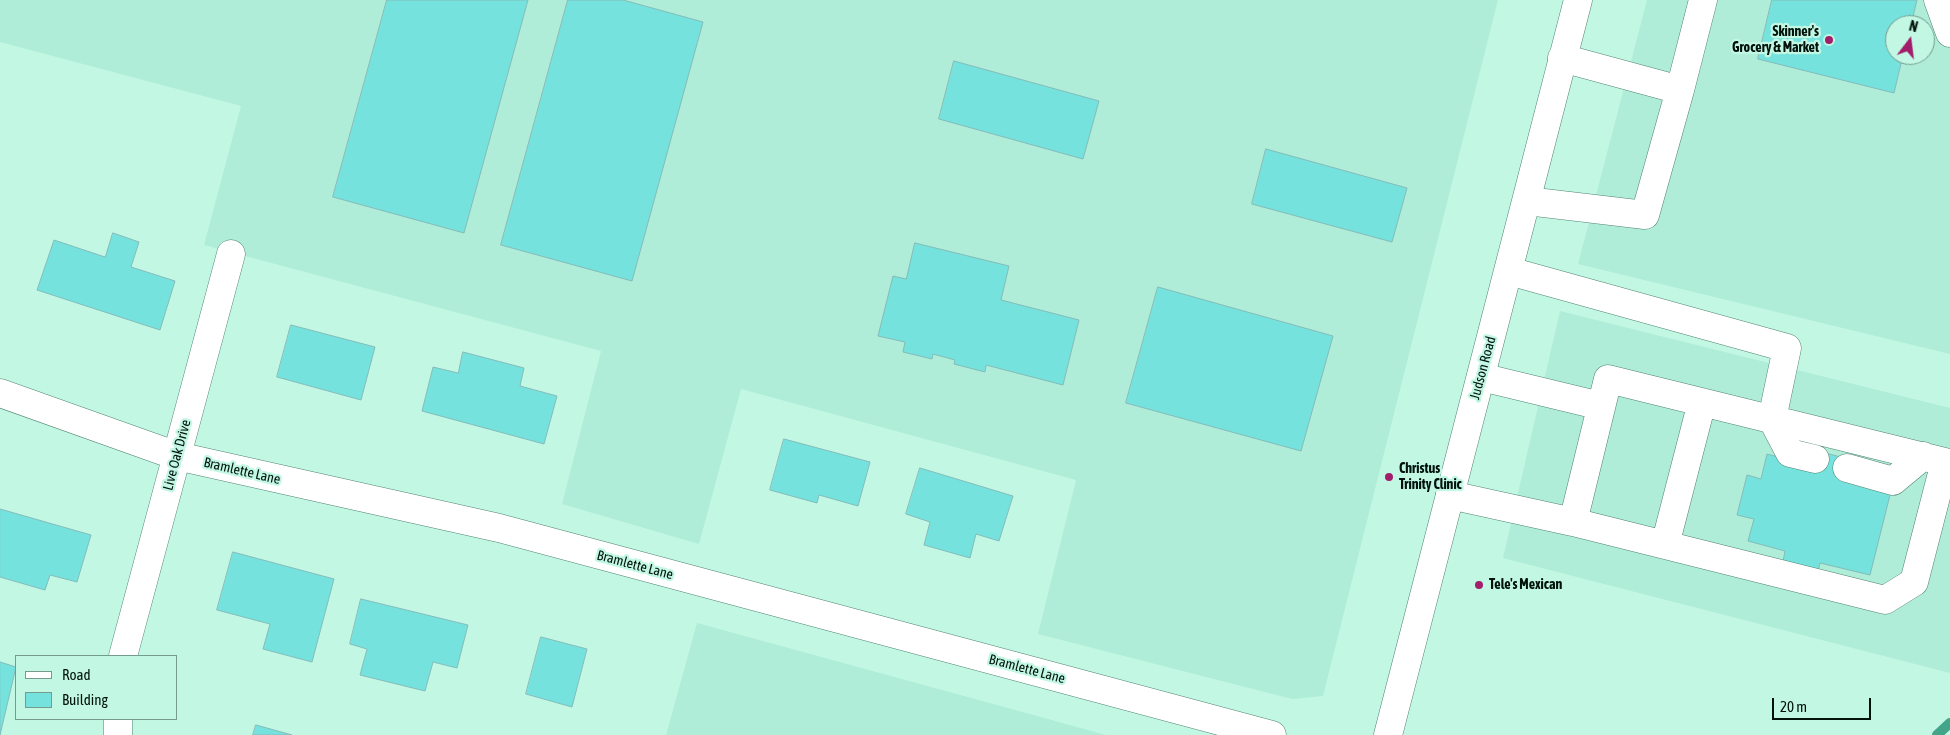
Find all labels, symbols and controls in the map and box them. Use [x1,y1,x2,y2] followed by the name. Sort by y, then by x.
[1885,15,1935,65] north arrow
[1908,18,1920,35] text: N
[1732,24,1819,56] place label: Skinner's Grocery & Market
[1823,34,1835,46] marker: Skinner's Grocery & Market
[1466,335,1500,401] street label: Judson Road
[160,418,194,492] street label: Live Oak Drive
[202,454,282,488] street label: Bramlette Lane
[1399,461,1462,494] place label: Christus Trinity Clinic
[1383,471,1395,483] marker: Christus Trinity Clinic
[595,547,675,583] street label: Bramlette Lane
[1489,577,1562,593] place label: Tele's Mexican
[1473,579,1485,591] marker: Tele's Mexican
[987,651,1067,687] street label: Bramlette Lane
[15,655,178,720] legend
[62,666,91,683] text: Road
[1775,688,1874,720] scale bar
[62,691,108,708] text: Building
[1780,698,1807,715] text: 20 m

